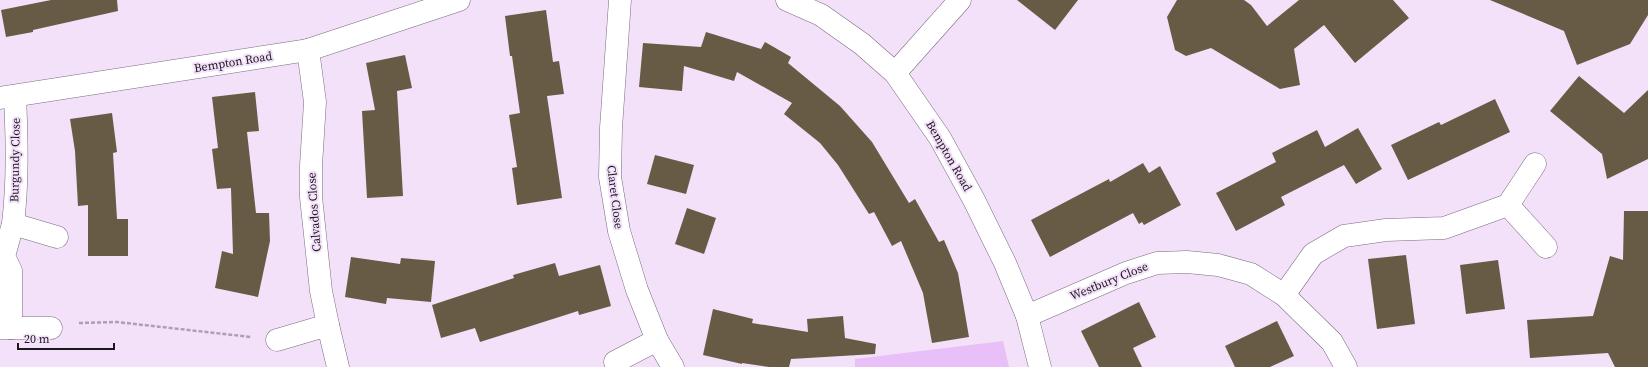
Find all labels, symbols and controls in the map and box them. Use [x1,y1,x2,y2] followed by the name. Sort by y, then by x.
[193,48,273,76] street label: Bempton Road
[6,118,24,202] street label: Burgundy Close
[922,118,976,194] street label: Bempton Road
[603,164,627,230] street label: Claret Close
[303,172,325,252] street label: Calvados Close
[1068,258,1150,304] street label: Westbury Close
[18,325,114,351] scale bar
[24,331,50,347] text: 20 m

